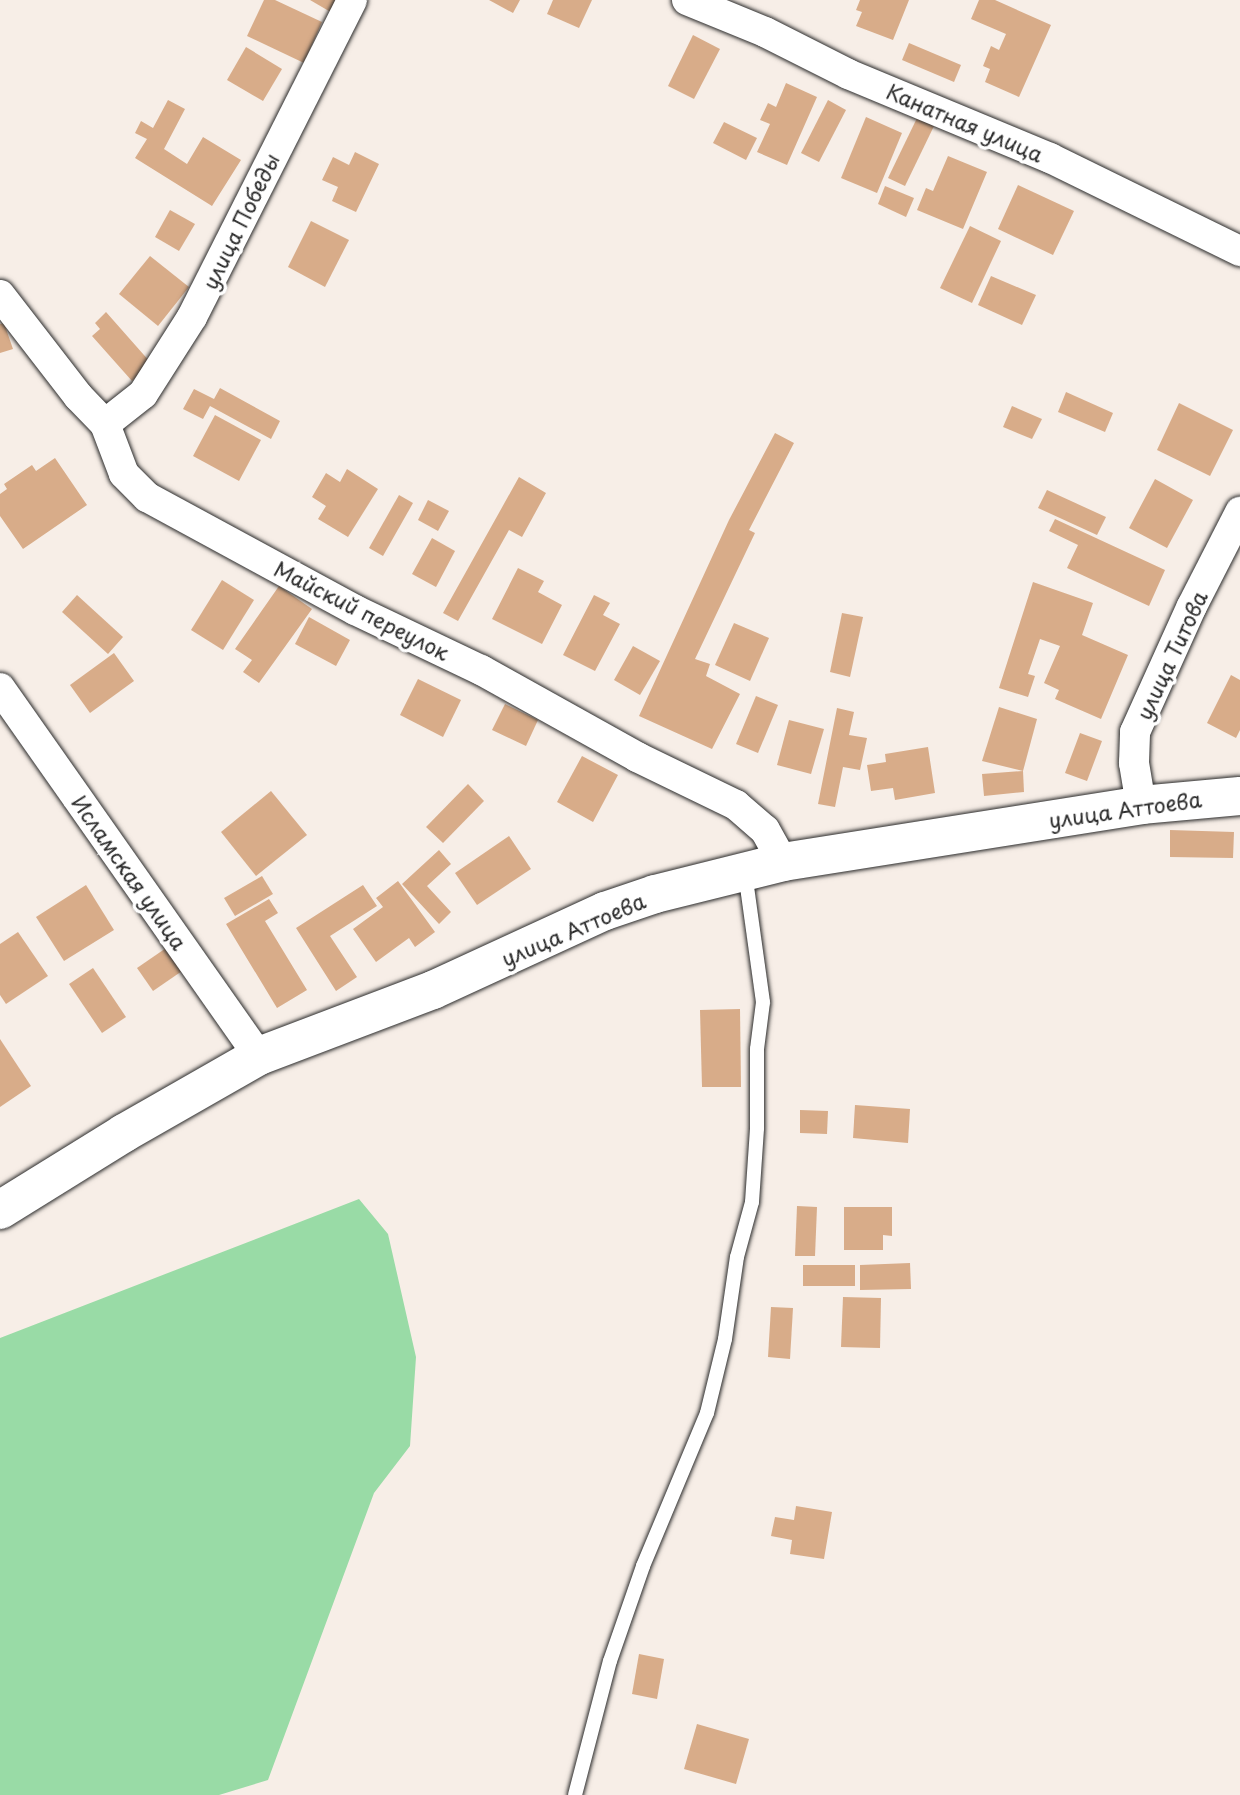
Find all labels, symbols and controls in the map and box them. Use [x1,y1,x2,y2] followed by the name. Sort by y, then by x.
[882,77,1048,167] street label: Канатная улица
[196,148,284,294] street label: улица Победы
[271,555,453,665] street label: Майский переулок
[1130,586,1212,724] street label: улица Титова
[1047,786,1203,832] street label: улица Аттоева
[67,789,193,955] street label: Исламская улица
[497,887,649,971] street label: улица Аттоева

